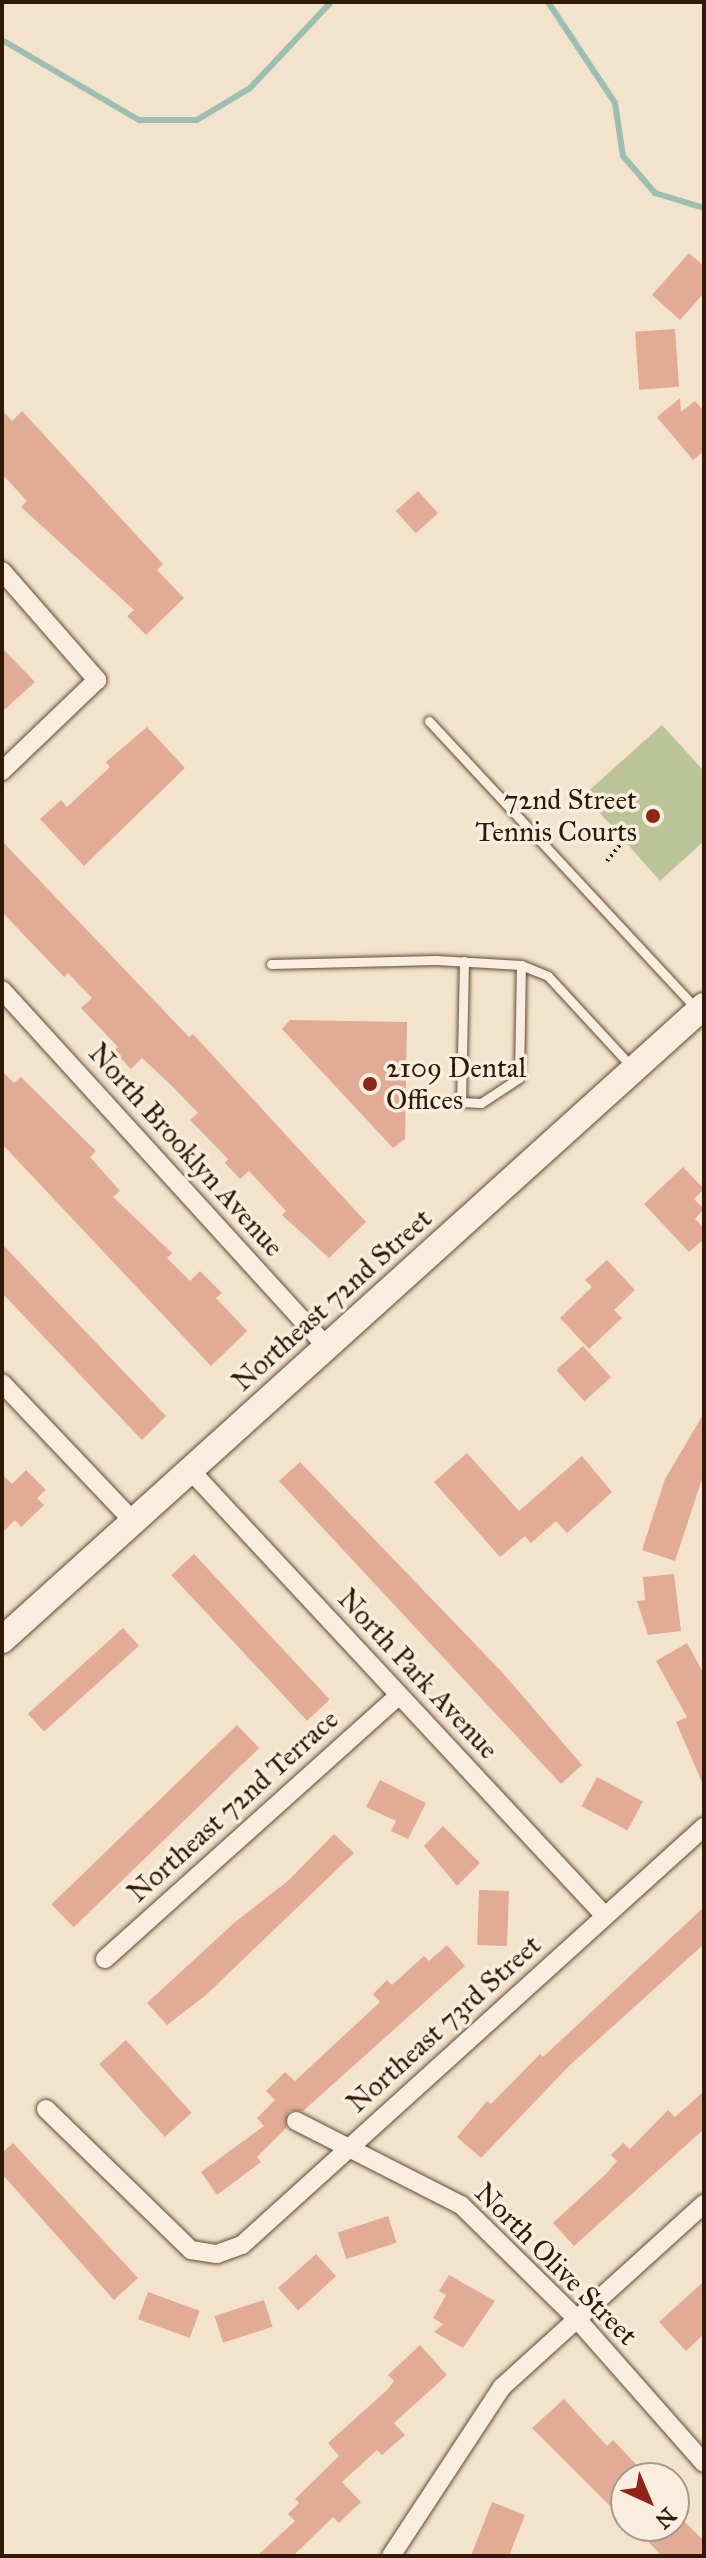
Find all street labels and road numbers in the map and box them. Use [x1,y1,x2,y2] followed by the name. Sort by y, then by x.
[81,1036,291,1264] street label: North Brooklyn Avenue
[225,1202,439,1398] street label: Northeast 72nd Street
[331,1582,505,1766] street label: North Park Avenue
[121,1703,345,1909] street label: Northeast 72nd Terrace
[340,1928,548,2120] street label: Northeast 73rd Street
[468,2176,644,2352] street label: North Olive Street

